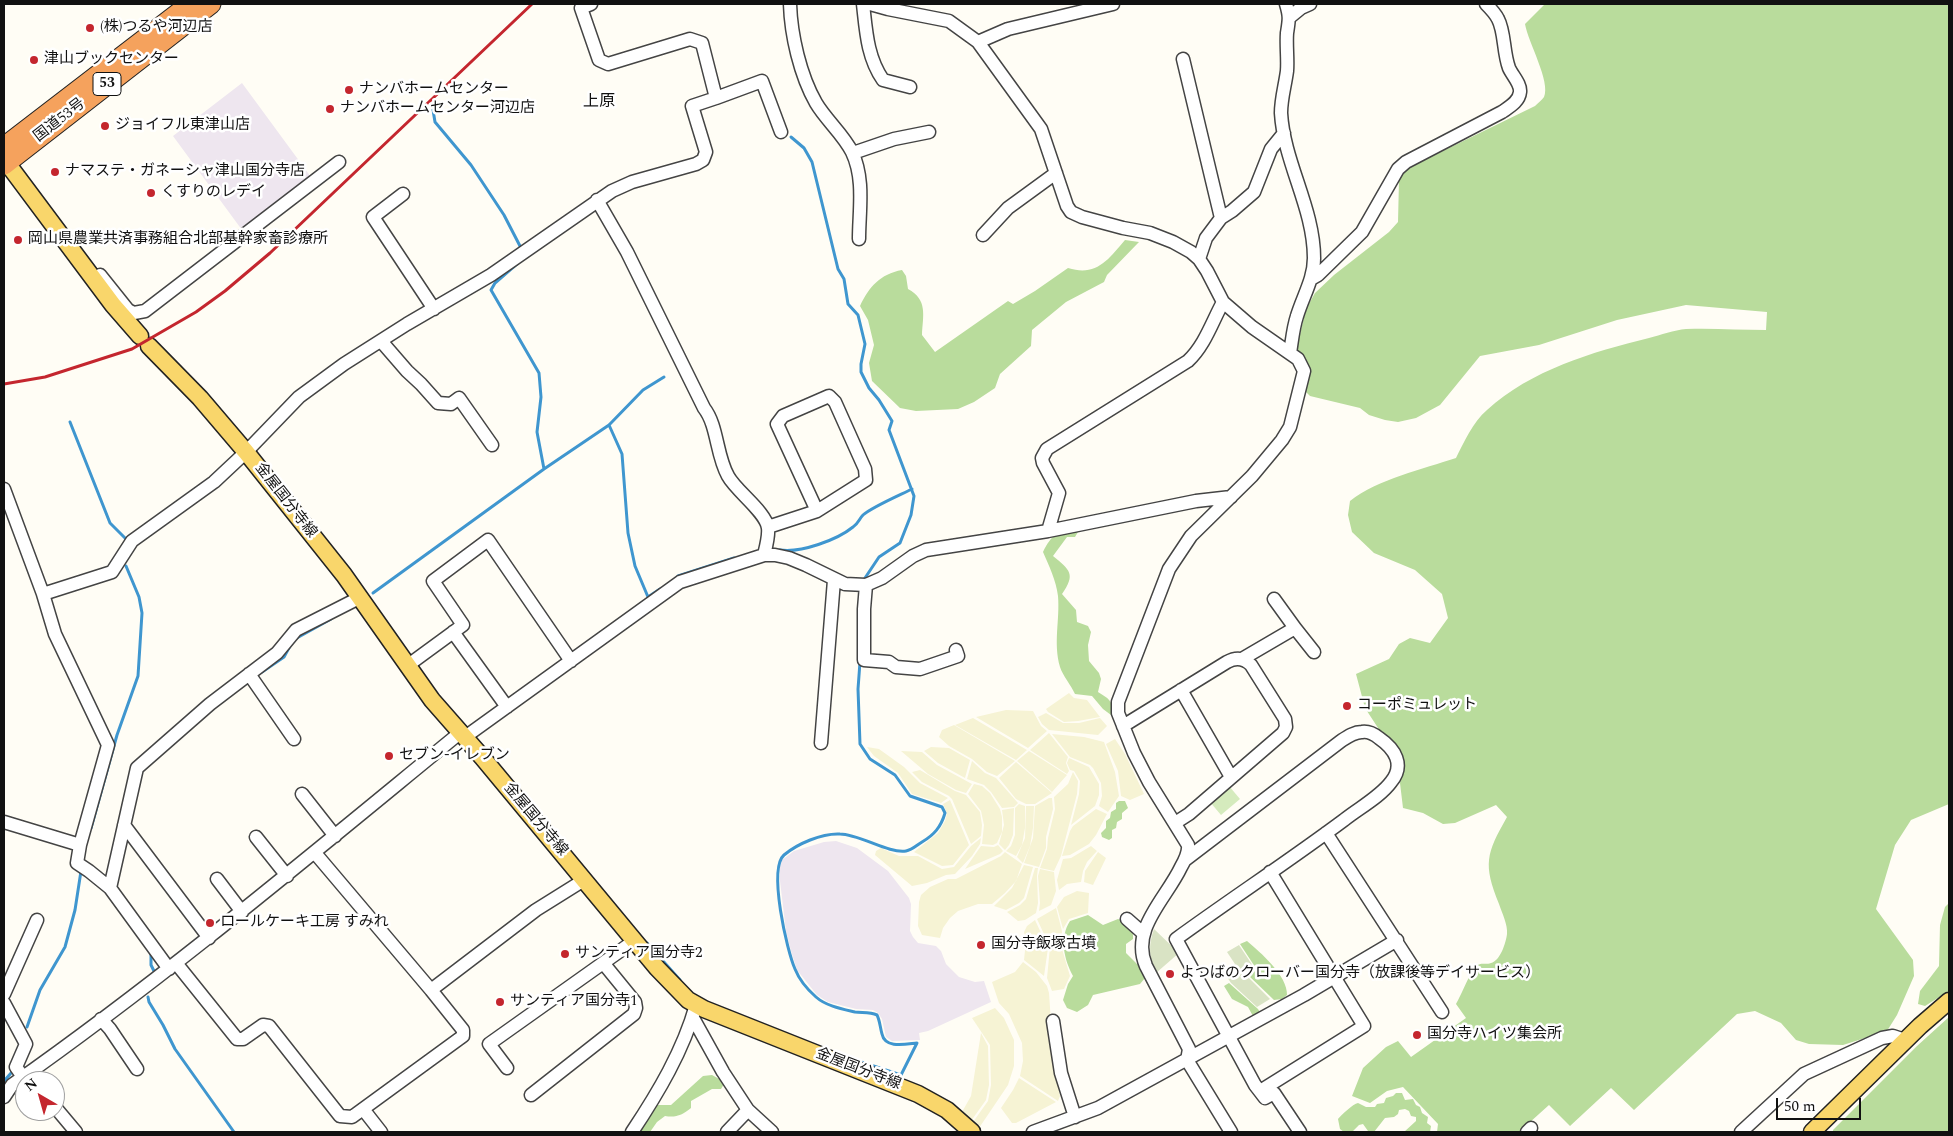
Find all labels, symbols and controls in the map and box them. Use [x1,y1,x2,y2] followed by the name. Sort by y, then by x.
[100,19,212,37] place label: (株)つるや河辺店
[84,22,96,34] marker: (株)つるや河辺店
[44,51,179,69] place label: 津山ブックセンター
[28,54,40,66] marker: 津山ブックセンター
[93,72,121,96] road number: 53
[359,81,509,99] place label: ナンバホームセンター
[343,84,355,96] marker: ナンバホームセンター
[583,93,615,113] district label: 上原
[31,95,89,147] street label: 国道53号
[340,100,535,118] place label: ナンバホームセンター河辺店
[324,103,336,115] marker: ナンバホームセンター河辺店
[115,117,250,135] place label: ジョイフル東津山店
[99,120,111,132] marker: ジョイフル東津山店
[65,163,305,181] place label: ナマステ・ガネーシャ津山国分寺店
[49,166,61,178] marker: ナマステ・ガネーシャ津山国分寺店
[161,184,266,202] place label: くすりのレデイ
[145,187,157,199] marker: くすりのレデイ
[28,231,328,249] place label: 岡山県農業共済事務組合北部基幹家畜診療所
[12,234,24,246] marker: 岡山県農業共済事務組合北部基幹家畜診療所
[250,460,320,542] street label: 金屋国分寺線
[1357,697,1477,715] place label: コーポミュレット
[1341,700,1353,712] marker: コーポミュレット
[399,747,510,765] place label: セブン-イレブン
[383,750,395,762] marker: セブン-イレブン
[499,780,571,860] street label: 金屋国分寺線
[220,914,389,932] place label: ロールケーキ工房 すみれ
[204,917,216,929] marker: ロールケーキ工房 すみれ
[991,936,1096,954] place label: 国分寺飯塚古墳
[975,939,987,951] marker: 国分寺飯塚古墳
[575,945,702,963] place label: サンティア国分寺2
[559,948,571,960] marker: サンティア国分寺2
[1180,965,1540,983] place label: よつばのクローバー国分寺（放課後等デイサービス）
[1164,968,1176,980] marker: よつばのクローバー国分寺（放課後等デイサービス）
[510,993,637,1011] place label: サンティア国分寺1
[494,996,506,1008] marker: サンティア国分寺1
[1427,1026,1562,1044] place label: 国分寺ハイツ集会所
[1411,1029,1423,1041] marker: 国分寺ハイツ集会所
[813,1045,903,1095] street label: 金屋国分寺線
[15,1071,65,1121] north arrow
[20,1073,42,1096] text: N
[1778,1088,1863,1120] scale bar
[1784,1095,1816,1118] text: 50 m

